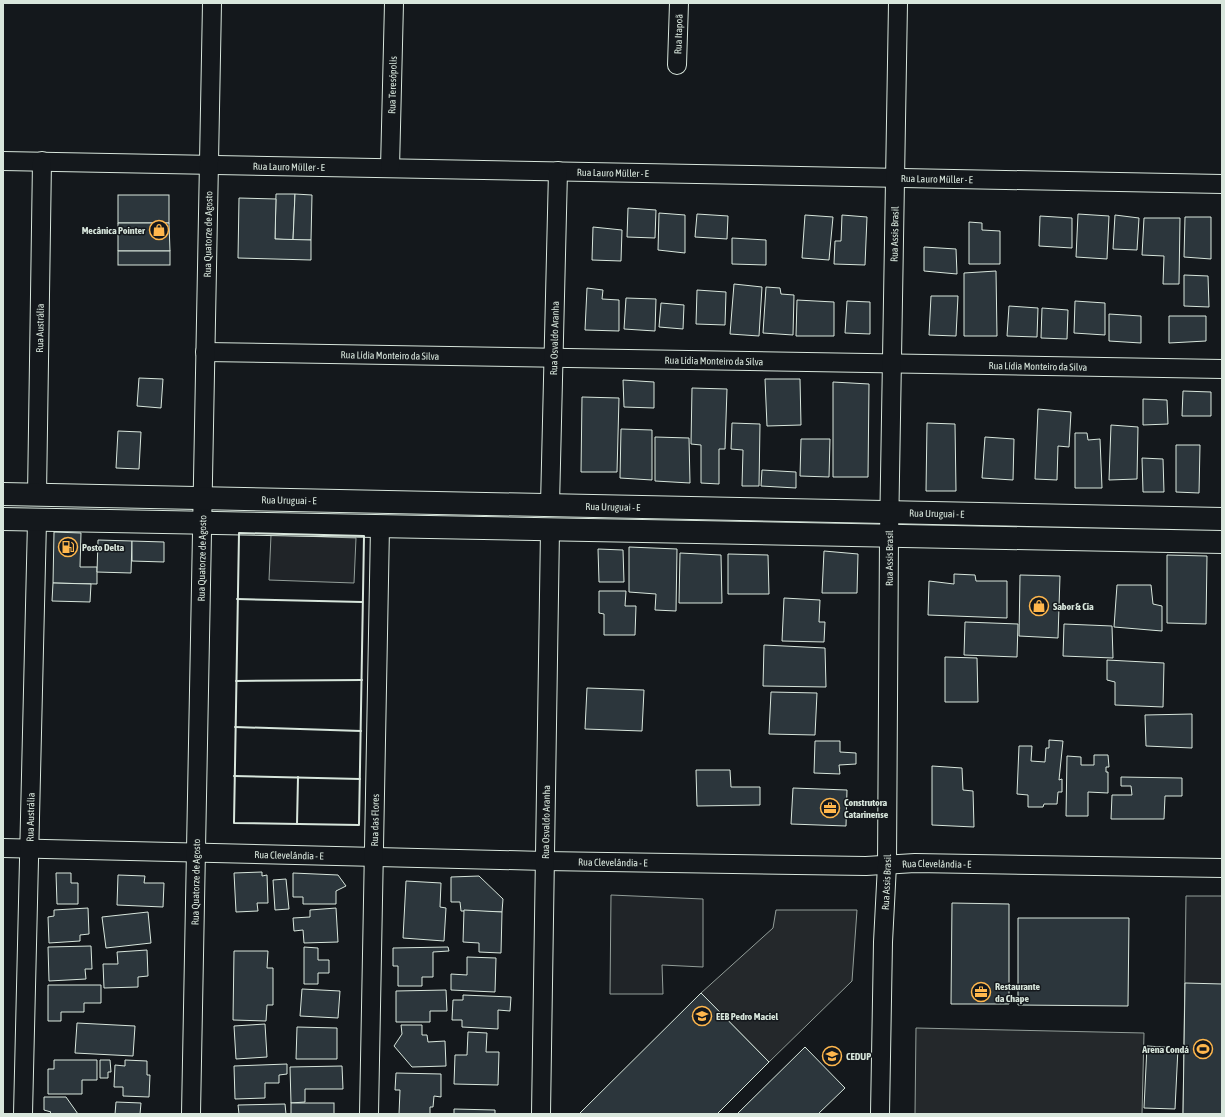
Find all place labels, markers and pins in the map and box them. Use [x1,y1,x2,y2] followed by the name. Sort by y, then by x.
[148,219,170,241] shop icon: Mecânica Pointer
[82,225,146,236] place label: Mecânica Pointer
[57,536,79,558] fuel station icon: Posto Delta
[82,542,125,553] place label: Posto Delta
[1028,595,1050,617] shop icon: Sabor & Cia
[1053,601,1094,612] place label: Sabor & Cia
[819,797,841,819] office icon: Construtora Catarinense
[844,797,889,820] place label: Construtora Catarinense
[970,981,992,1003] office icon: Restaurante da Chape
[995,981,1040,1004] place label: Restaurante da Chape
[691,1005,713,1027] school or university icon: EEB Pedro Maciel
[716,1011,779,1022] place label: EEB Pedro Maciel
[1192,1038,1214,1060] sports icon: Arena Condá
[1141,1044,1189,1055] place label: Arena Condá
[821,1045,843,1067] school or university icon: CEDUP
[846,1051,871,1062] place label: CEDUP

